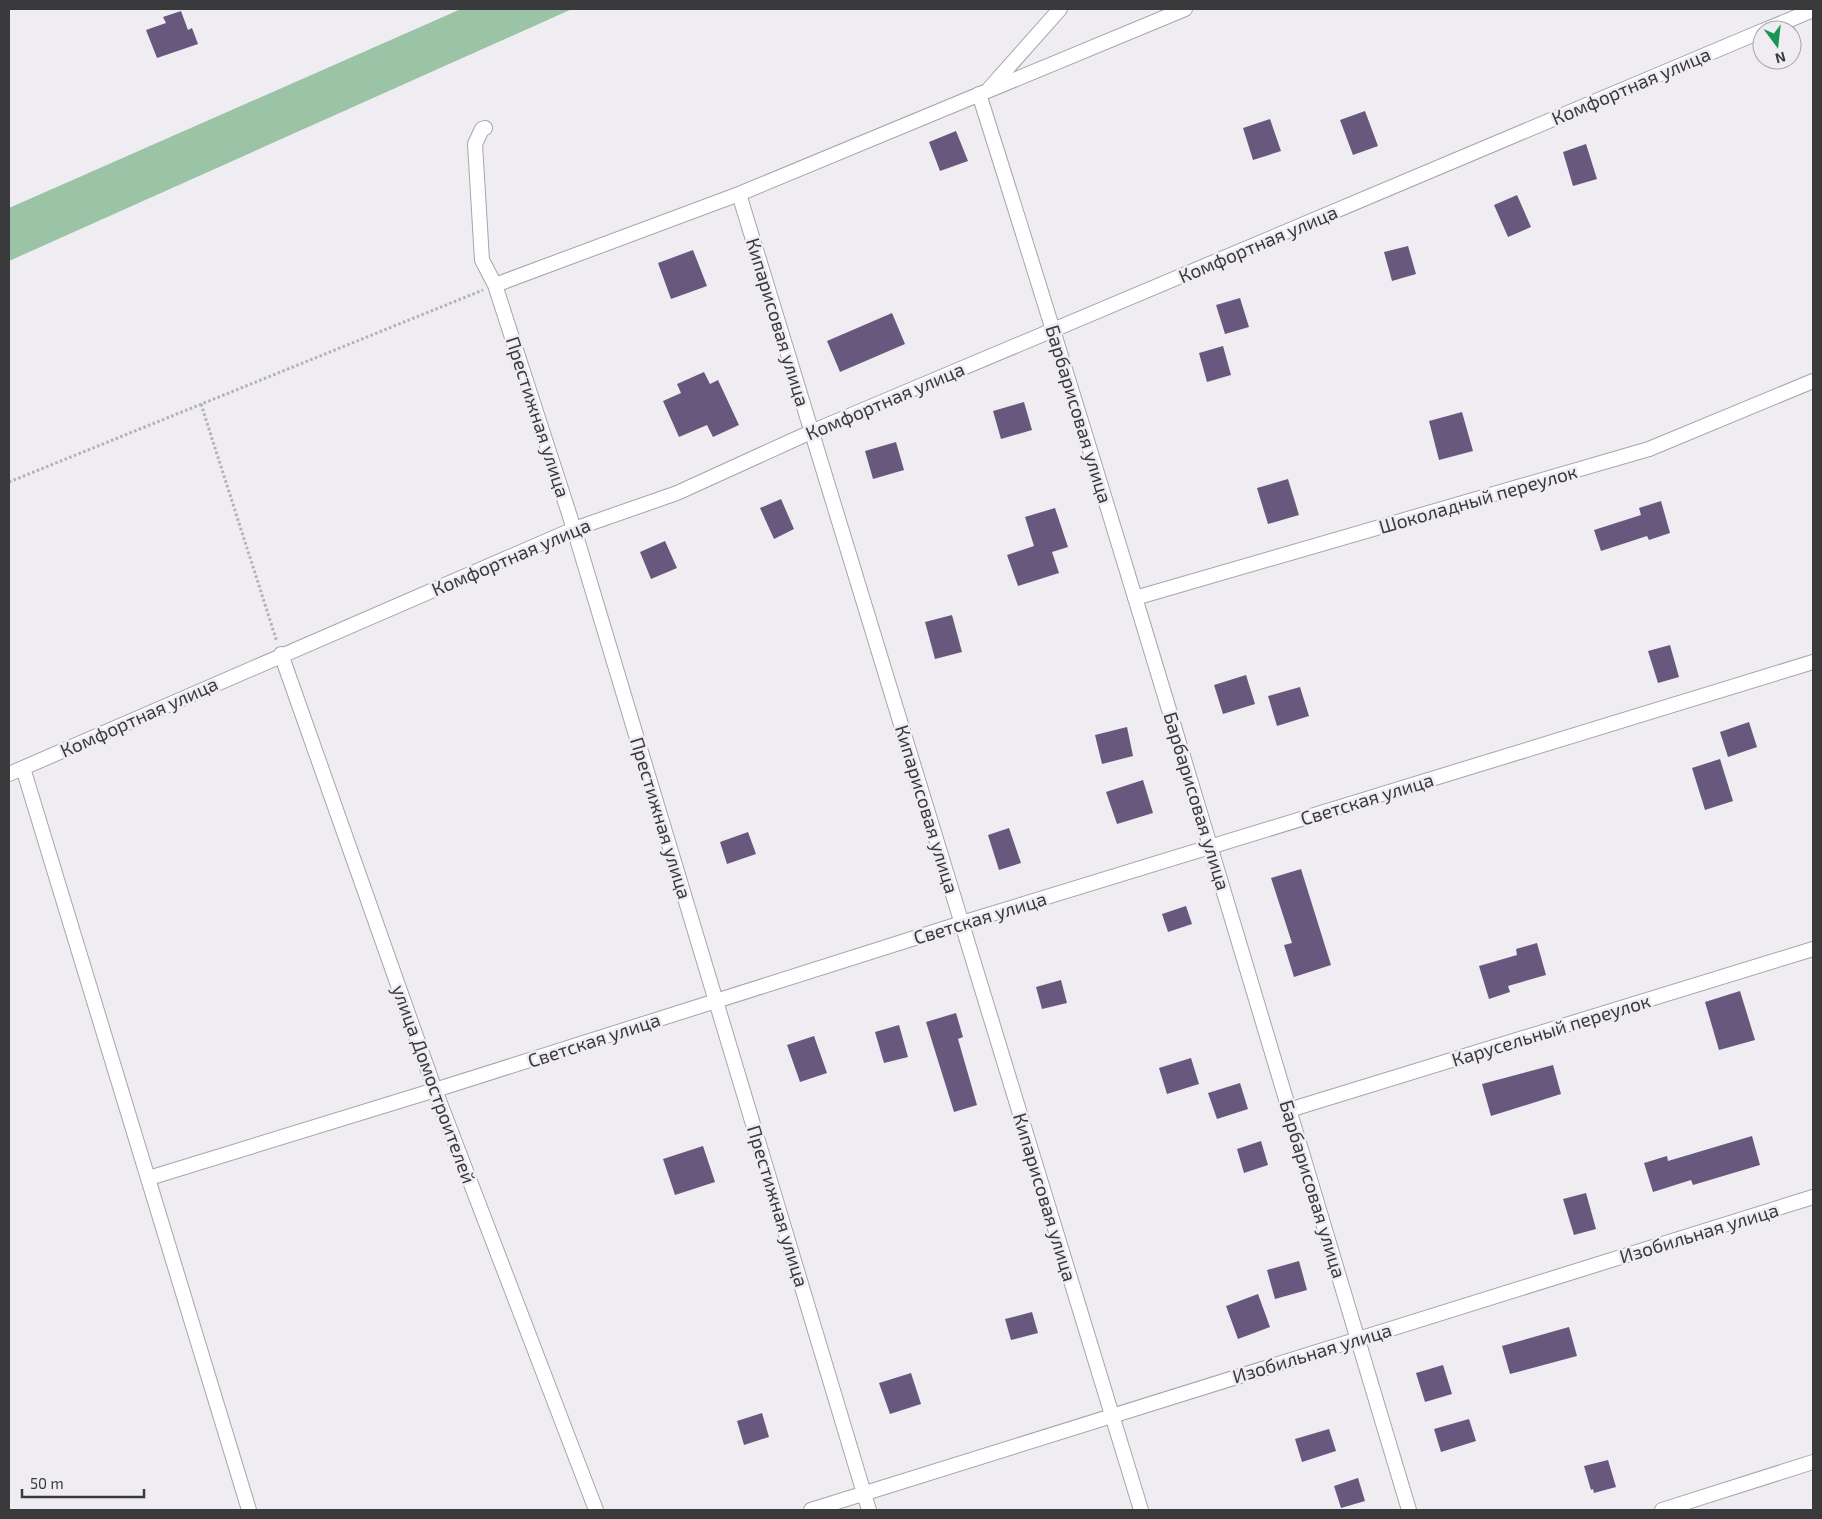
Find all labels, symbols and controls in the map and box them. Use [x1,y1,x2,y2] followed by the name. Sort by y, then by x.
[1752,20,1802,70] north arrow
[1548,42,1714,130] street label: Комфортная улица
[1773,49,1788,68] text: N
[1175,200,1341,288] street label: Комфортная улица
[741,235,815,409] street label: Кипарисовая улица
[1040,322,1118,506] street label: Барбарисовая улица
[501,333,575,501] street label: Престижная улица
[802,357,968,445] street label: Комфортная улица
[1376,459,1580,539] street label: Шоколадный переулок
[428,513,594,601] street label: Комфортная улица
[56,671,222,763] street label: Комфортная улица
[1158,709,1236,893] street label: Барбарисовая улица
[890,722,964,896] street label: Кипарисовая улица
[625,734,697,902] street label: Престижная улица
[1297,767,1437,831] street label: Светская улица
[910,886,1050,950] street label: Светская улица
[387,981,481,1187] street label: улица Домостроителей
[1449,988,1653,1072] street label: Карусельный переулок
[525,1007,663,1073] street label: Светская улица
[1274,1097,1352,1281] street label: Барбарисовая улица
[1008,1110,1082,1284] street label: Кипарисовая улица
[742,1122,814,1290] street label: Престижная улица
[1617,1197,1781,1269] street label: Изобильная улица
[1230,1317,1394,1389] street label: Изобильная улица
[22,1466,145,1498] scale bar
[30,1474,64,1492] text: 50 m

